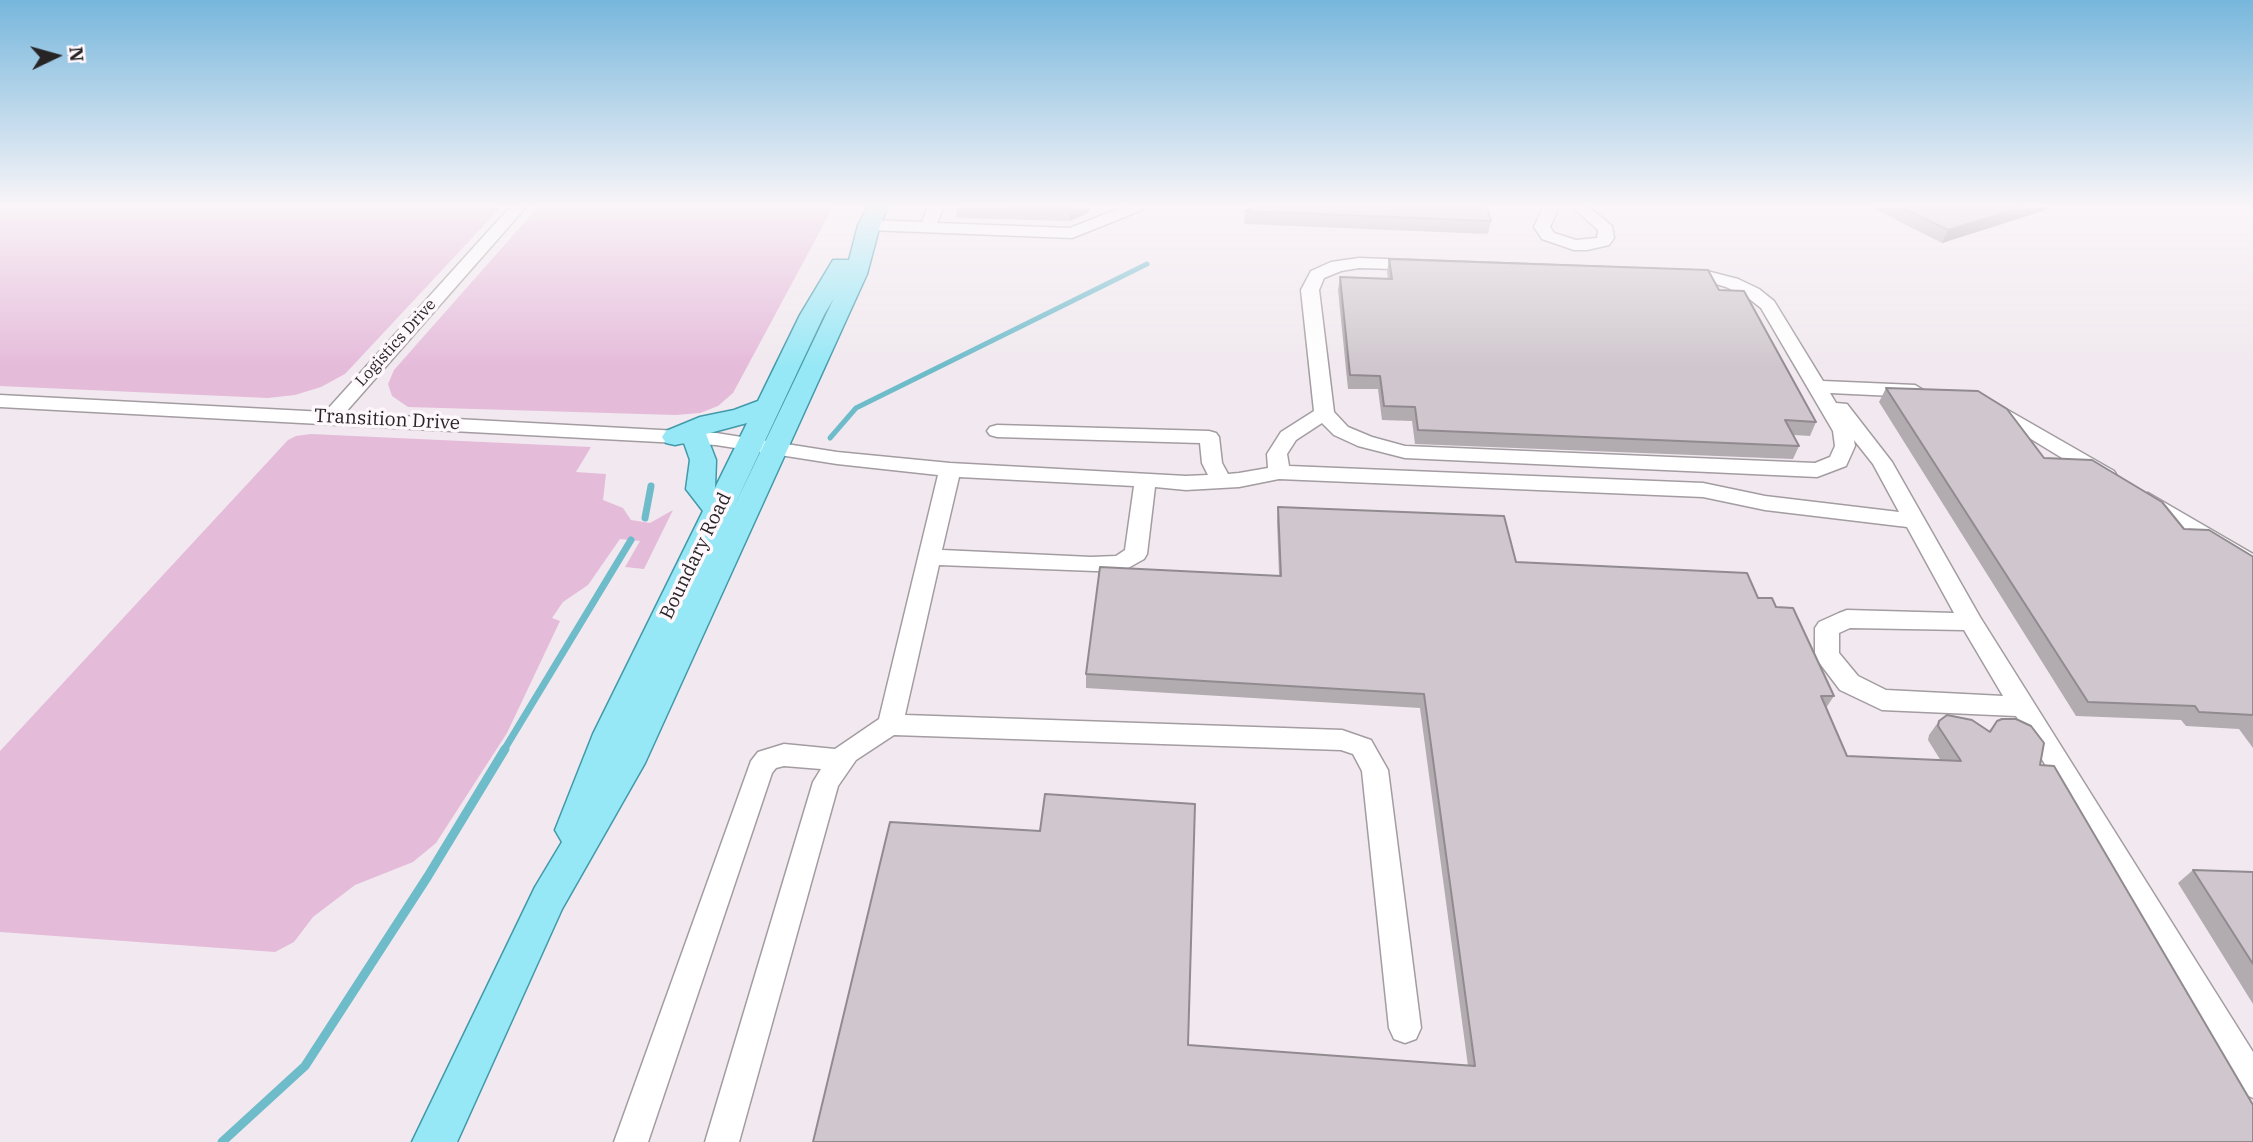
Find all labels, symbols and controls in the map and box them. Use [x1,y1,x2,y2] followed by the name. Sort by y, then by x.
[21,21,91,91] north arrow
[64,46,90,63] text: N
[352,295,440,391] street label: Logistics Drive
[313,405,461,435] street label: Transition Drive
[655,489,737,623] street label: Boundary Road

